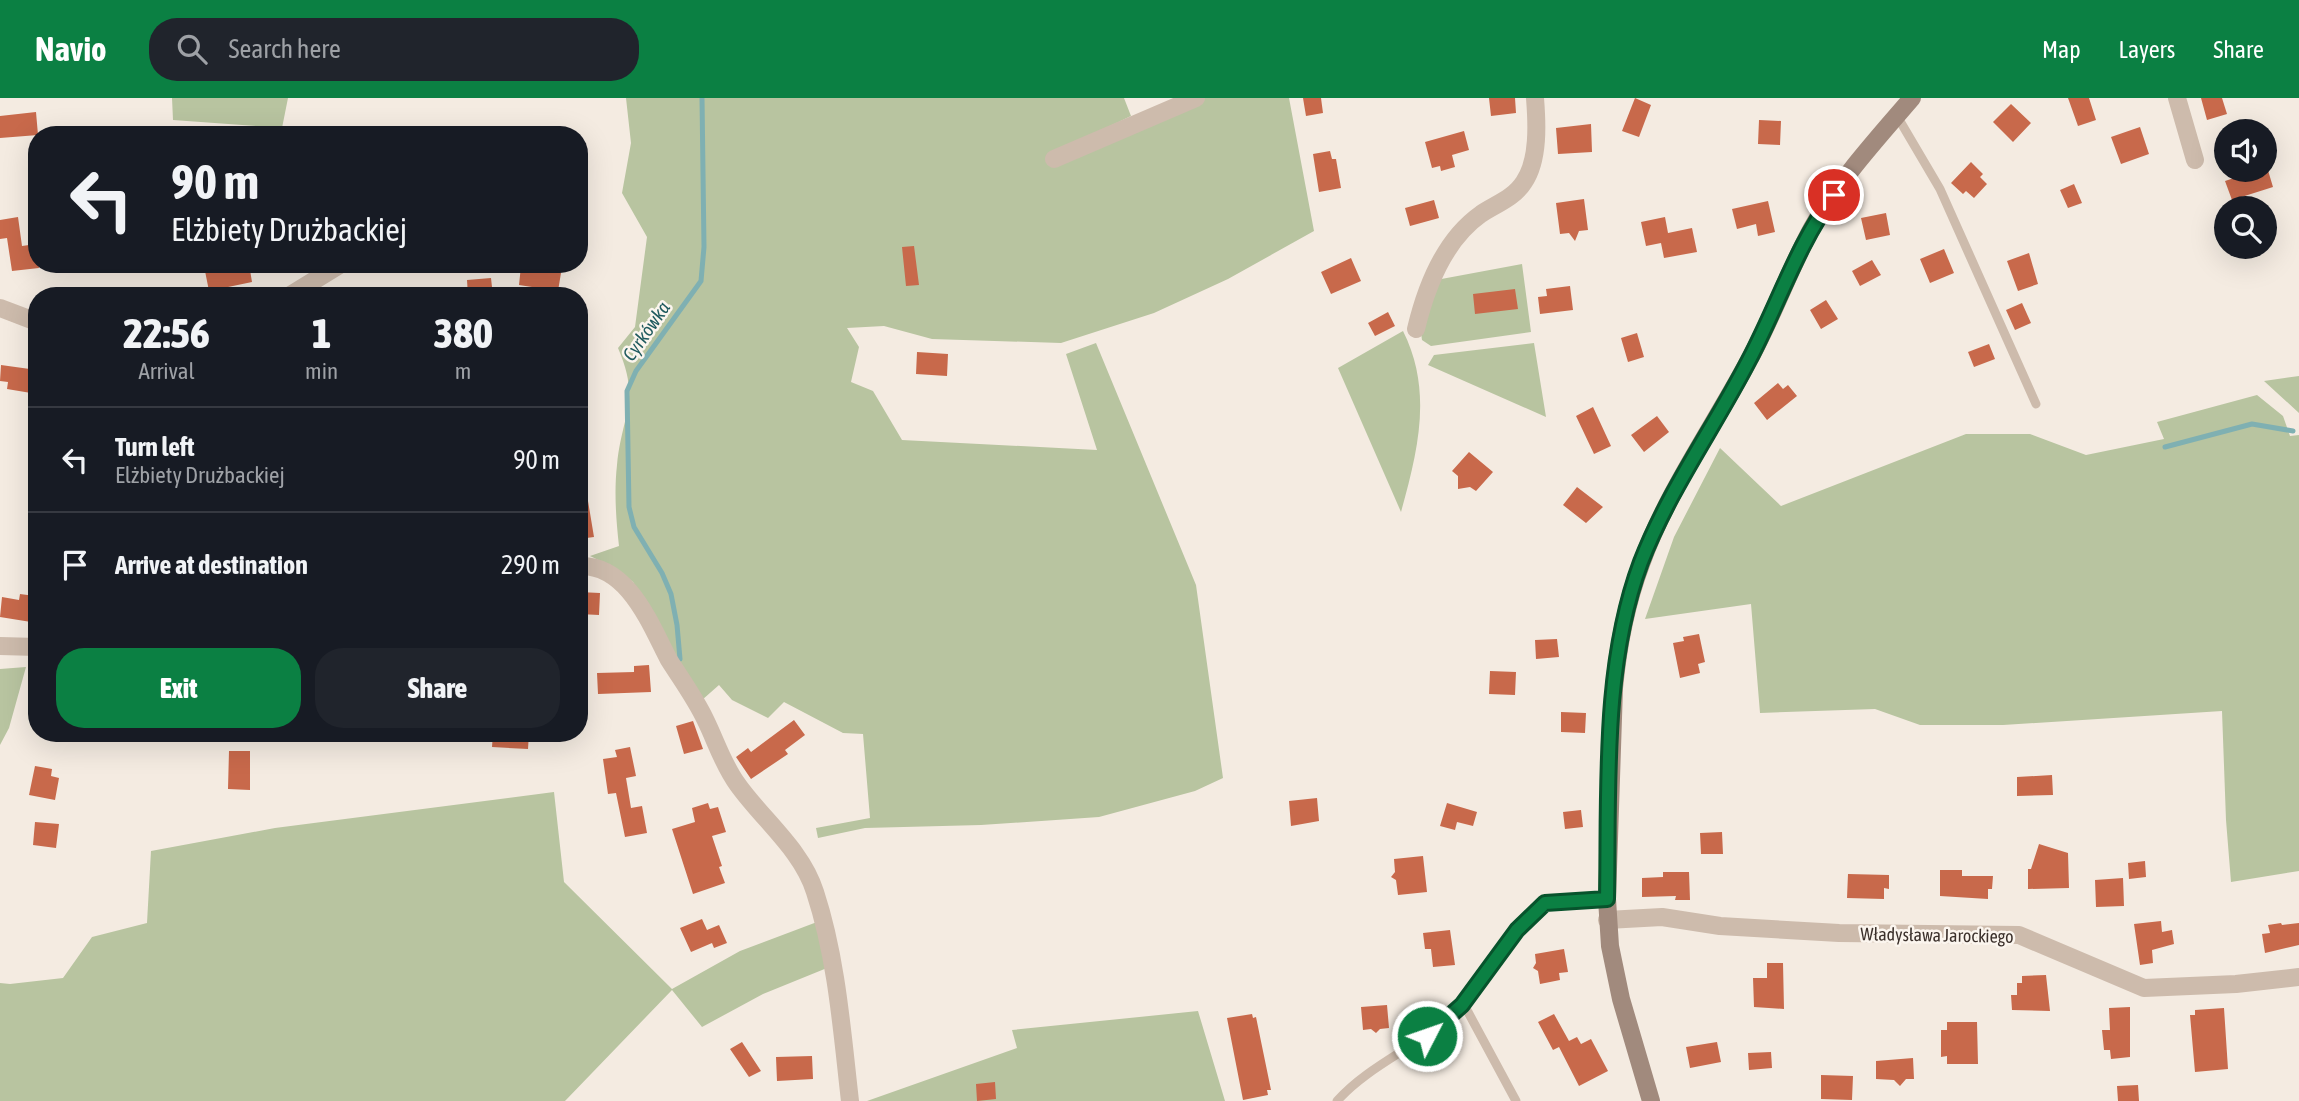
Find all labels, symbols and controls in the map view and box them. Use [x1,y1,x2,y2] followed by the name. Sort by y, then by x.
[149,18,639,81] search box
[35,30,107,68] text: Navio
[173,30,211,68] icon: search
[229,34,341,64] text: Search here
[2042,36,2081,63] text: Map
[2119,36,2175,63] text: Layers
[2213,36,2264,63] text: Share
[2214,119,2277,259] map controls
[2214,119,2277,182] button: sound
[171,153,259,209] text: 90 m
[56,154,147,245] icon: left
[1804,165,1864,225] pin
[1815,176,1853,214] icon: arrive
[2214,196,2277,259] button: search
[171,211,407,248] text: Elżbiety Drużbackiej
[618,297,674,365] water label: Cyrkówka
[123,309,210,357] text: 22:56
[312,309,331,357] text: 1
[433,309,493,357] text: 380
[138,358,195,384] text: Arrival
[305,358,338,384] text: min
[455,358,471,384] text: m
[115,432,195,462] text: Turn left
[56,441,94,479] icon: left
[513,445,560,475] text: 90 m
[115,462,285,488] text: Elżbiety Drużbackiej
[56,546,94,584] icon: arrive
[115,550,308,580] text: Arrive at destination
[501,550,560,580] text: 290 m
[56,648,301,728] button: Exit
[315,648,560,728] button: Share
[1860,923,2014,947] street label: Władysława Jarockiego
[1390,999,1464,1073] position arrow

